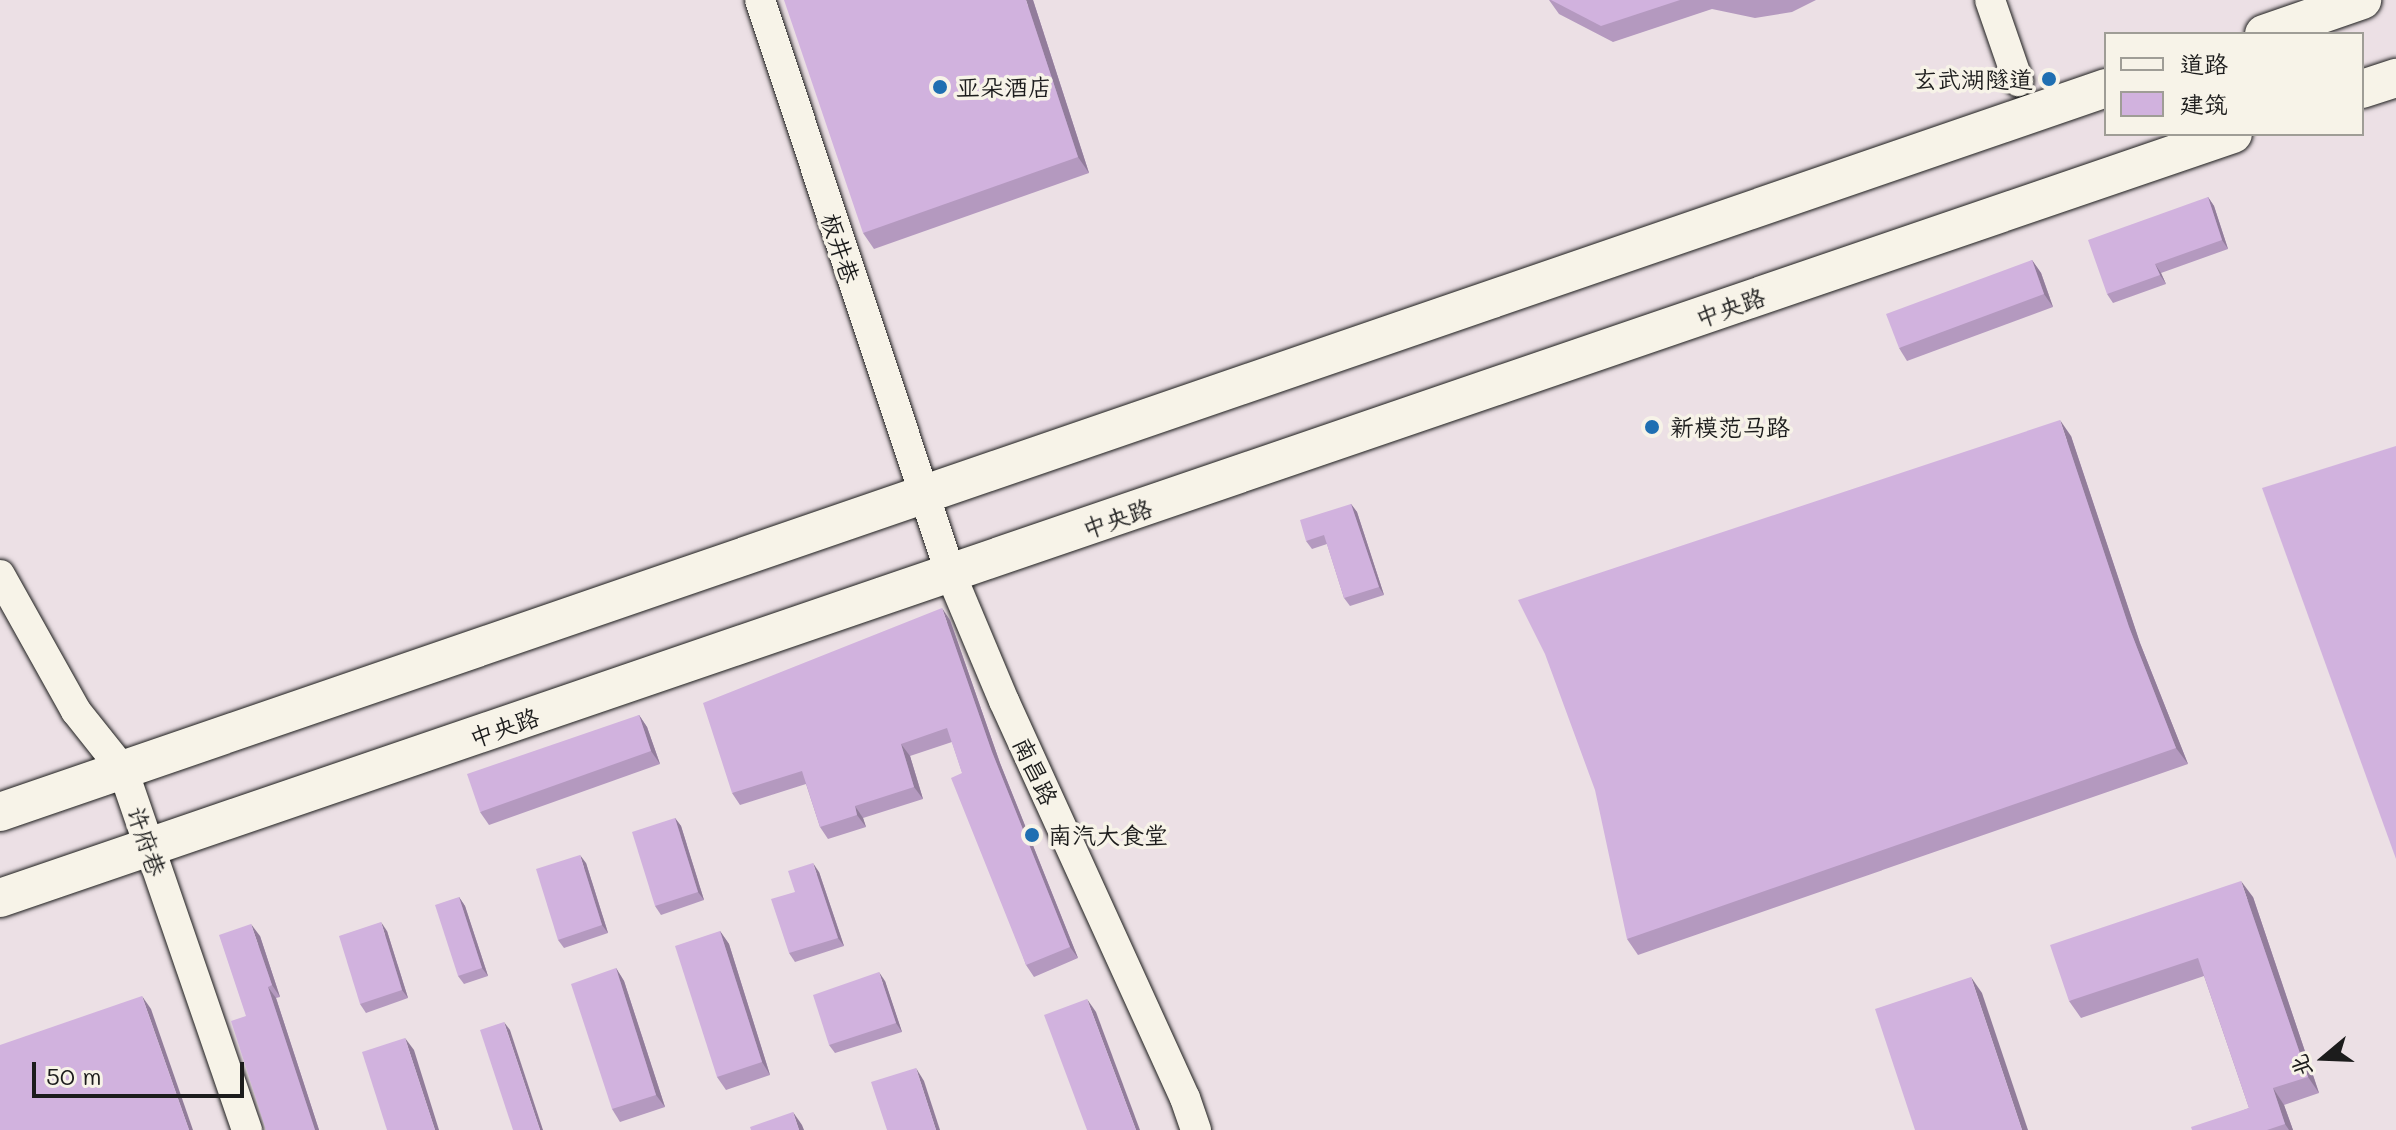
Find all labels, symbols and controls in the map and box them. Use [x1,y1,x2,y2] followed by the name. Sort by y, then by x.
[2104,32,2364,136] legend
[2180,48,2228,79] text: 道路
[1913,65,2033,93] place label: 玄武湖隧道
[2040,70,2058,88] marker: 玄武湖隧道
[956,73,1052,101] place label: 亚朵酒店
[931,78,949,96] marker: 亚朵酒店
[2180,88,2228,119] text: 建筑
[816,209,866,287] street label: 板井巷
[1691,282,1769,332] street label: 中央路
[1670,413,1790,441] place label: 新模范马路
[1641,416,1663,438] marker: 新模范马路
[1078,493,1156,543] street label: 中央路
[465,702,543,752] street label: 中央路
[1008,732,1064,810] street label: 南昌路
[122,802,172,880] street label: 许府巷
[1048,821,1168,849] place label: 南汽大食堂
[1023,826,1041,844] marker: 南汽大食堂
[2284,1018,2364,1098] north arrow
[36,1046,248,1096] scale bar
[2284,1051,2318,1081] text: 北
[46,1060,102,1091] text: 50 m

